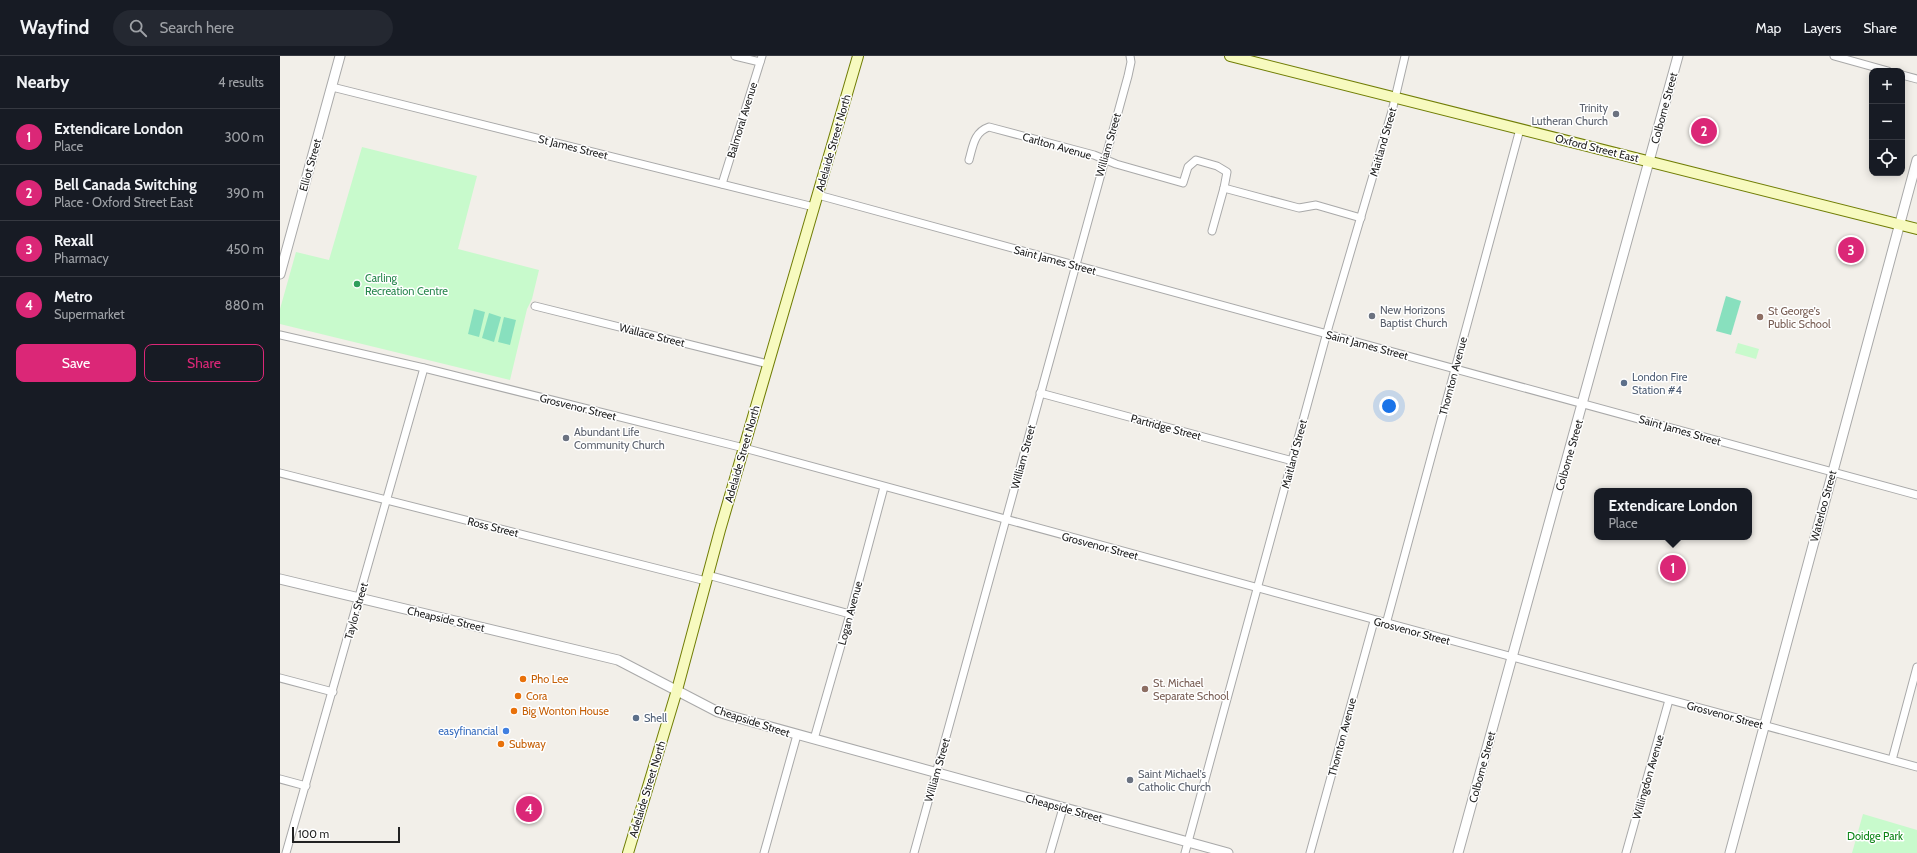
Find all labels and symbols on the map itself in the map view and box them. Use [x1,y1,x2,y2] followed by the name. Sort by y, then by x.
[1648,70,1680,145] street label: Colborne Street
[724,80,760,160] street label: Balmoral Avenue
[812,93,854,193] street label: Adelaide Street North
[1531,101,1608,128] place label: Trinity Lutheran Church
[1366,106,1400,178] street label: Maitland Street
[1611,109,1621,119] marker: Trinity Lutheran Church
[1092,111,1124,179] street label: William Street
[1691,116,1717,146] pin: 2
[1021,129,1094,163] street label: Carlton Avenue
[1554,131,1640,165] street label: Oxford Street East
[537,132,609,162] street label: St James Street
[296,137,324,193] street label: Elliot Street
[1838,235,1864,265] pin: 3
[1012,242,1098,278] street label: Saint James Street
[365,271,448,298] place label: Carling Recreation Centre
[352,279,362,289] marker: Carling Recreation Centre
[1380,303,1448,330] place label: New Horizons Baptist Church
[1768,304,1831,331] place label: St George's Public School
[1367,311,1377,321] marker: New Horizons Baptist Church
[1755,312,1765,322] marker: St George's Public School
[618,320,686,350] street label: Wallace Street
[1324,327,1410,363] street label: Saint James Street
[1436,335,1470,417] street label: Thornton Avenue
[1632,370,1688,397] place label: London Fire Station #4
[1619,378,1629,388] marker: London Fire Station #4
[538,391,618,423] street label: Grosvenor Street
[1379,396,1399,416] your location
[721,404,763,504] street label: Adelaide Street North
[1129,411,1203,443] street label: Partridge Street
[1637,412,1723,448] street label: Saint James Street
[1278,418,1310,490] street label: Maitland Street
[1552,418,1586,492] street label: Colborne Street
[1008,423,1038,491] street label: William Street
[574,425,665,452] place label: Abundant Life Community Church
[561,433,571,443] marker: Abundant Life Community Church
[1807,469,1839,543] street label: Waterloo Street
[466,514,520,540] street label: Ross Street
[1060,529,1140,563] street label: Grosvenor Street
[1660,553,1686,583] pin: 1
[835,579,865,647] street label: Logan Avenue
[341,581,371,641] street label: Taylor Street
[406,603,486,635] street label: Cheapside Street
[1372,614,1452,648] street label: Grosvenor Street
[531,672,569,686] place label: Pho Lee
[518,674,528,684] marker: Pho Lee
[1153,676,1229,703] place label: St. Michael Separate School
[1140,684,1150,694] marker: St. Michael Separate School
[526,689,548,703] place label: Cora
[513,691,523,701] marker: Cora
[1325,696,1359,778] street label: Thornton Avenue
[1685,698,1765,732] street label: Grosvenor Street
[712,702,792,740] street label: Cheapside Street
[522,704,609,718] place label: Big Wonton House
[509,706,519,716] marker: Big Wonton House
[644,711,668,725] place label: Shell
[631,713,641,723] marker: Shell
[438,724,498,738] place label: easyfinancial
[501,726,511,736] marker: easyfinancial
[1466,729,1498,804] street label: Colborne Street
[1629,733,1667,821] street label: Willingdon Avenue
[921,736,953,804] street label: William Street
[509,737,546,751] place label: Subway
[496,739,506,749] marker: Subway
[626,739,668,839] street label: Adelaide Street North
[1138,767,1211,794] place label: Saint Michael's Catholic Church
[1125,775,1135,785] marker: Saint Michael's Catholic Church
[1024,791,1104,825] street label: Cheapside Street
[516,794,542,824] pin: 4
[292,825,400,844] scale bar
[1847,829,1903,843] park label: Doidge Park

